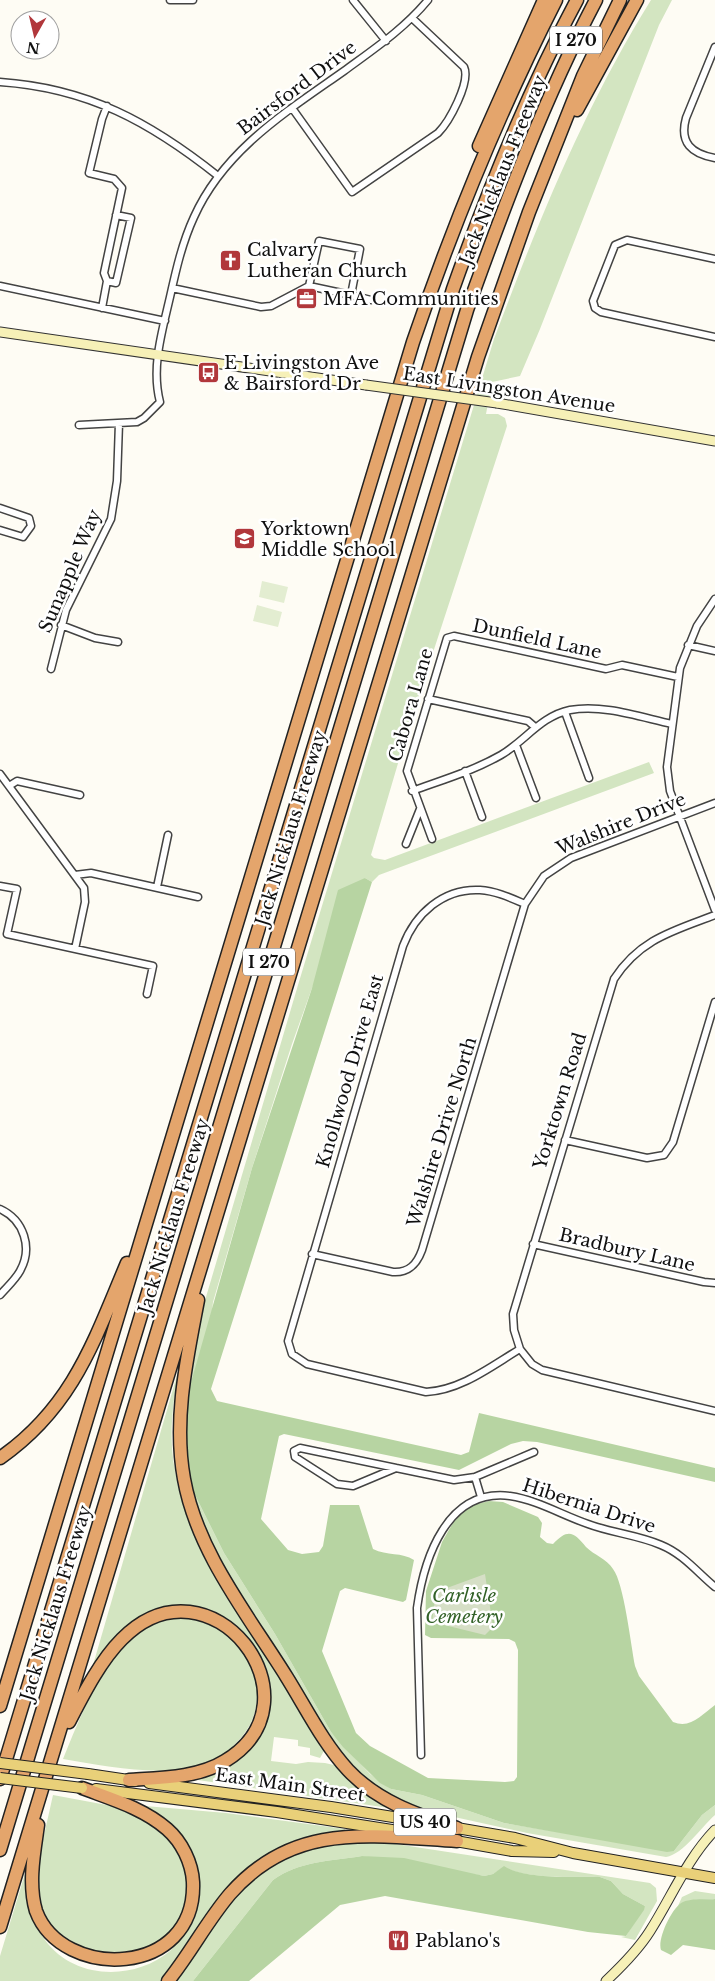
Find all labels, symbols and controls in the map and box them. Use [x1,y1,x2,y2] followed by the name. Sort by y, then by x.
[10,10,60,60] north arrow
[550,26,602,54] road number: I 270
[233,36,361,140] street label: Bairsford Drive
[25,38,41,58] text: N
[454,71,551,270] street label: Jack Nicklaus Freeway
[247,239,407,282] place label: Calvary Lutheran Church
[219,248,243,272] church icon: Calvary Lutheran Church
[295,287,319,311] office icon: MFA Communities
[323,288,499,310] place label: MFA Communities
[224,352,379,395] place label: E Livingston Ave & Bairsford Dr
[196,361,220,385] bus stop icon: E Livingston Ave & Bairsford Dr
[401,362,617,418] street label: East Livingston Avenue
[34,506,106,636] street label: Sunapple Way
[260,518,396,561] place label: Yorktown Middle School
[233,527,257,551] school or university icon: Yorktown Middle School
[470,615,604,663] street label: Dunfield Lane
[384,646,438,764] street label: Cabora Lane
[250,727,331,930] street label: Jack Nicklaus Freeway
[552,788,689,860] street label: Walshire Drive
[243,949,295,976] road number: I 270
[312,972,388,1170] street label: Knollwood Drive East
[528,1030,591,1173] street label: Yorktown Road
[402,1034,481,1231] street label: Walshire Drive North
[133,1115,214,1318] street label: Jack Nicklaus Freeway
[557,1224,697,1276] street label: Bradbury Lane
[520,1474,658,1538] street label: Hibernia Drive
[15,1502,96,1705] street label: Jack Nicklaus Freeway
[425,1585,503,1628] park label: Carlisle Cemetery
[214,1764,366,1806] street label: East Main Street
[394,1808,456,1835] road number: US 40
[387,1929,411,1953] restaurant icon: Pablano's
[415,1930,500,1952] place label: Pablano's

